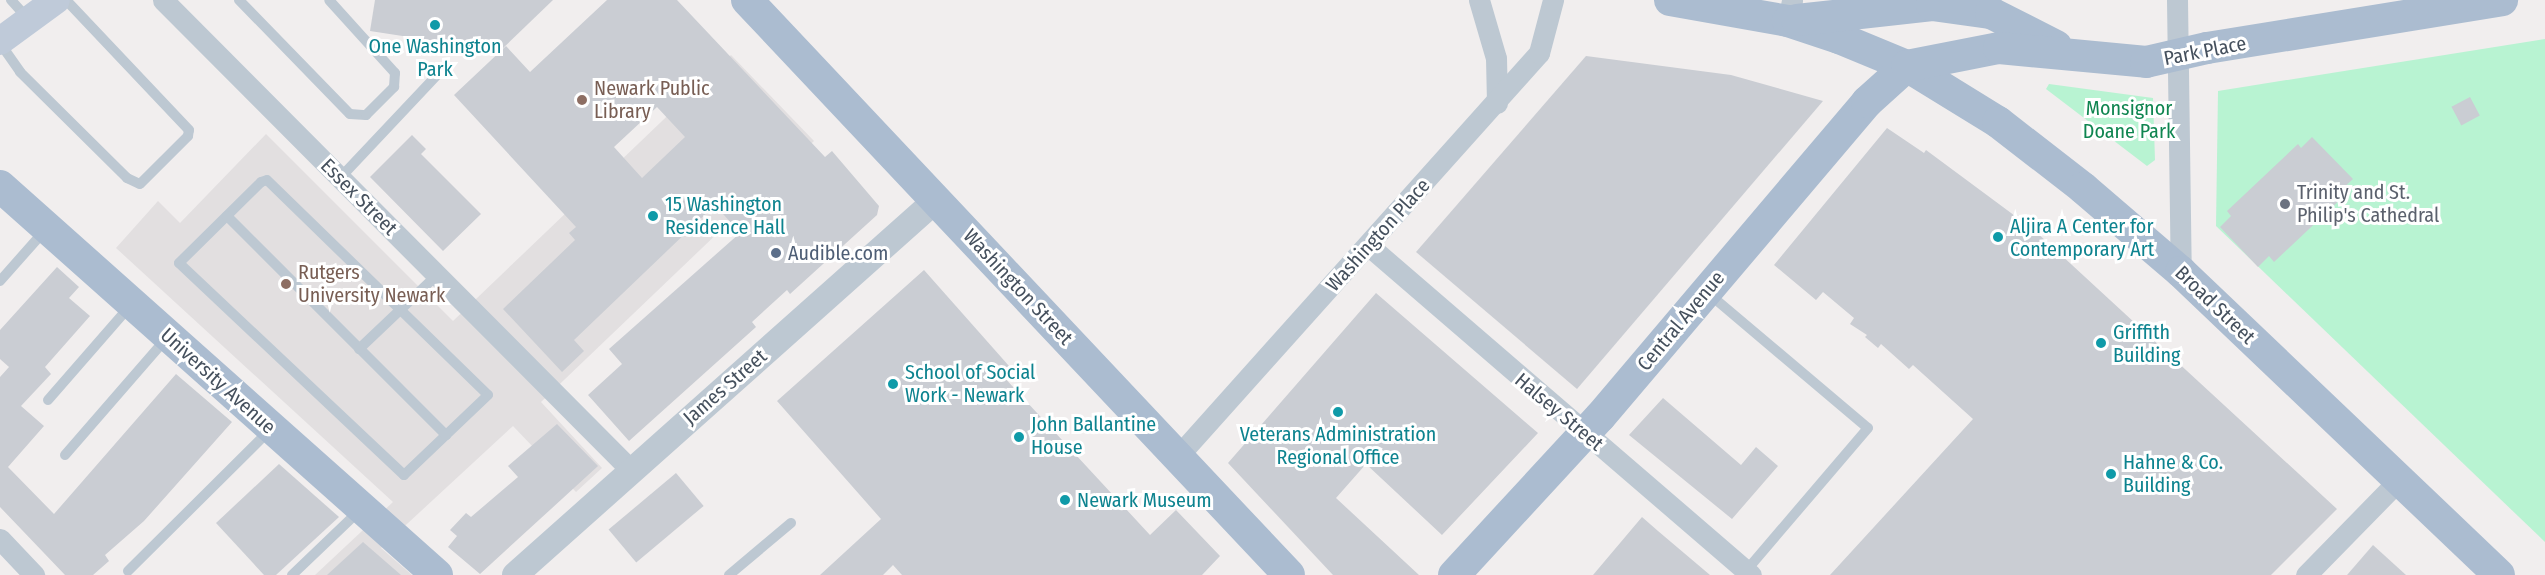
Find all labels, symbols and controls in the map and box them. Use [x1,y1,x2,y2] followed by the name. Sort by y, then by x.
[428,18,442,32] marker: One Washington Park
[2162,31,2248,71] street label: Park Place
[368,35,502,82] place label: One Washington Park
[594,77,710,124] place label: Newark Public Library
[575,93,589,107] marker: Newark Public Library
[2083,97,2175,144] park label: Monsignor Doane Park
[316,154,402,240] street label: Essex Street
[1321,174,1435,296] street label: Washington Place
[2297,180,2439,227] place label: Trinity and St. Philip's Cathedral
[665,192,785,239] place label: 15 Washington Residence Hall
[2278,197,2292,211] marker: Trinity and St. Philip's Cathedral
[646,209,660,223] marker: 15 Washington Residence Hall
[2010,214,2154,261] place label: Aljira A Center for Contemporary Art
[958,224,1078,350] street label: Washington Street
[1991,230,2005,244] marker: Aljira A Center for Contemporary Art
[788,241,888,265] place label: Audible.com
[769,246,783,260] marker: Audible.com
[298,260,445,307] place label: Rutgers University Newark
[2170,261,2260,349] street label: Broad Street
[1632,266,1730,376] street label: Central Avenue
[279,277,293,291] marker: Rutgers University Newark
[2113,320,2180,367] place label: Griffith Building
[156,323,280,439] street label: University Avenue
[2094,336,2108,350] marker: Griffith Building
[678,344,772,430] street label: James Street
[905,360,1035,407] place label: School of Social Work - Newark
[1510,368,1608,456] street label: Halsey Street
[886,377,900,391] marker: School of Social Work - Newark
[1331,405,1345,419] marker: Veterans Administration Regional Office
[1031,413,1156,460] place label: John Ballantine House
[1240,422,1436,469] place label: Veterans Administration Regional Office
[1012,430,1026,444] marker: John Ballantine House
[2123,450,2223,497] place label: Hahne & Co. Building
[2104,467,2118,481] marker: Hahne & Co. Building
[1077,488,1212,512] place label: Newark Museum
[1058,493,1072,507] marker: Newark Museum

